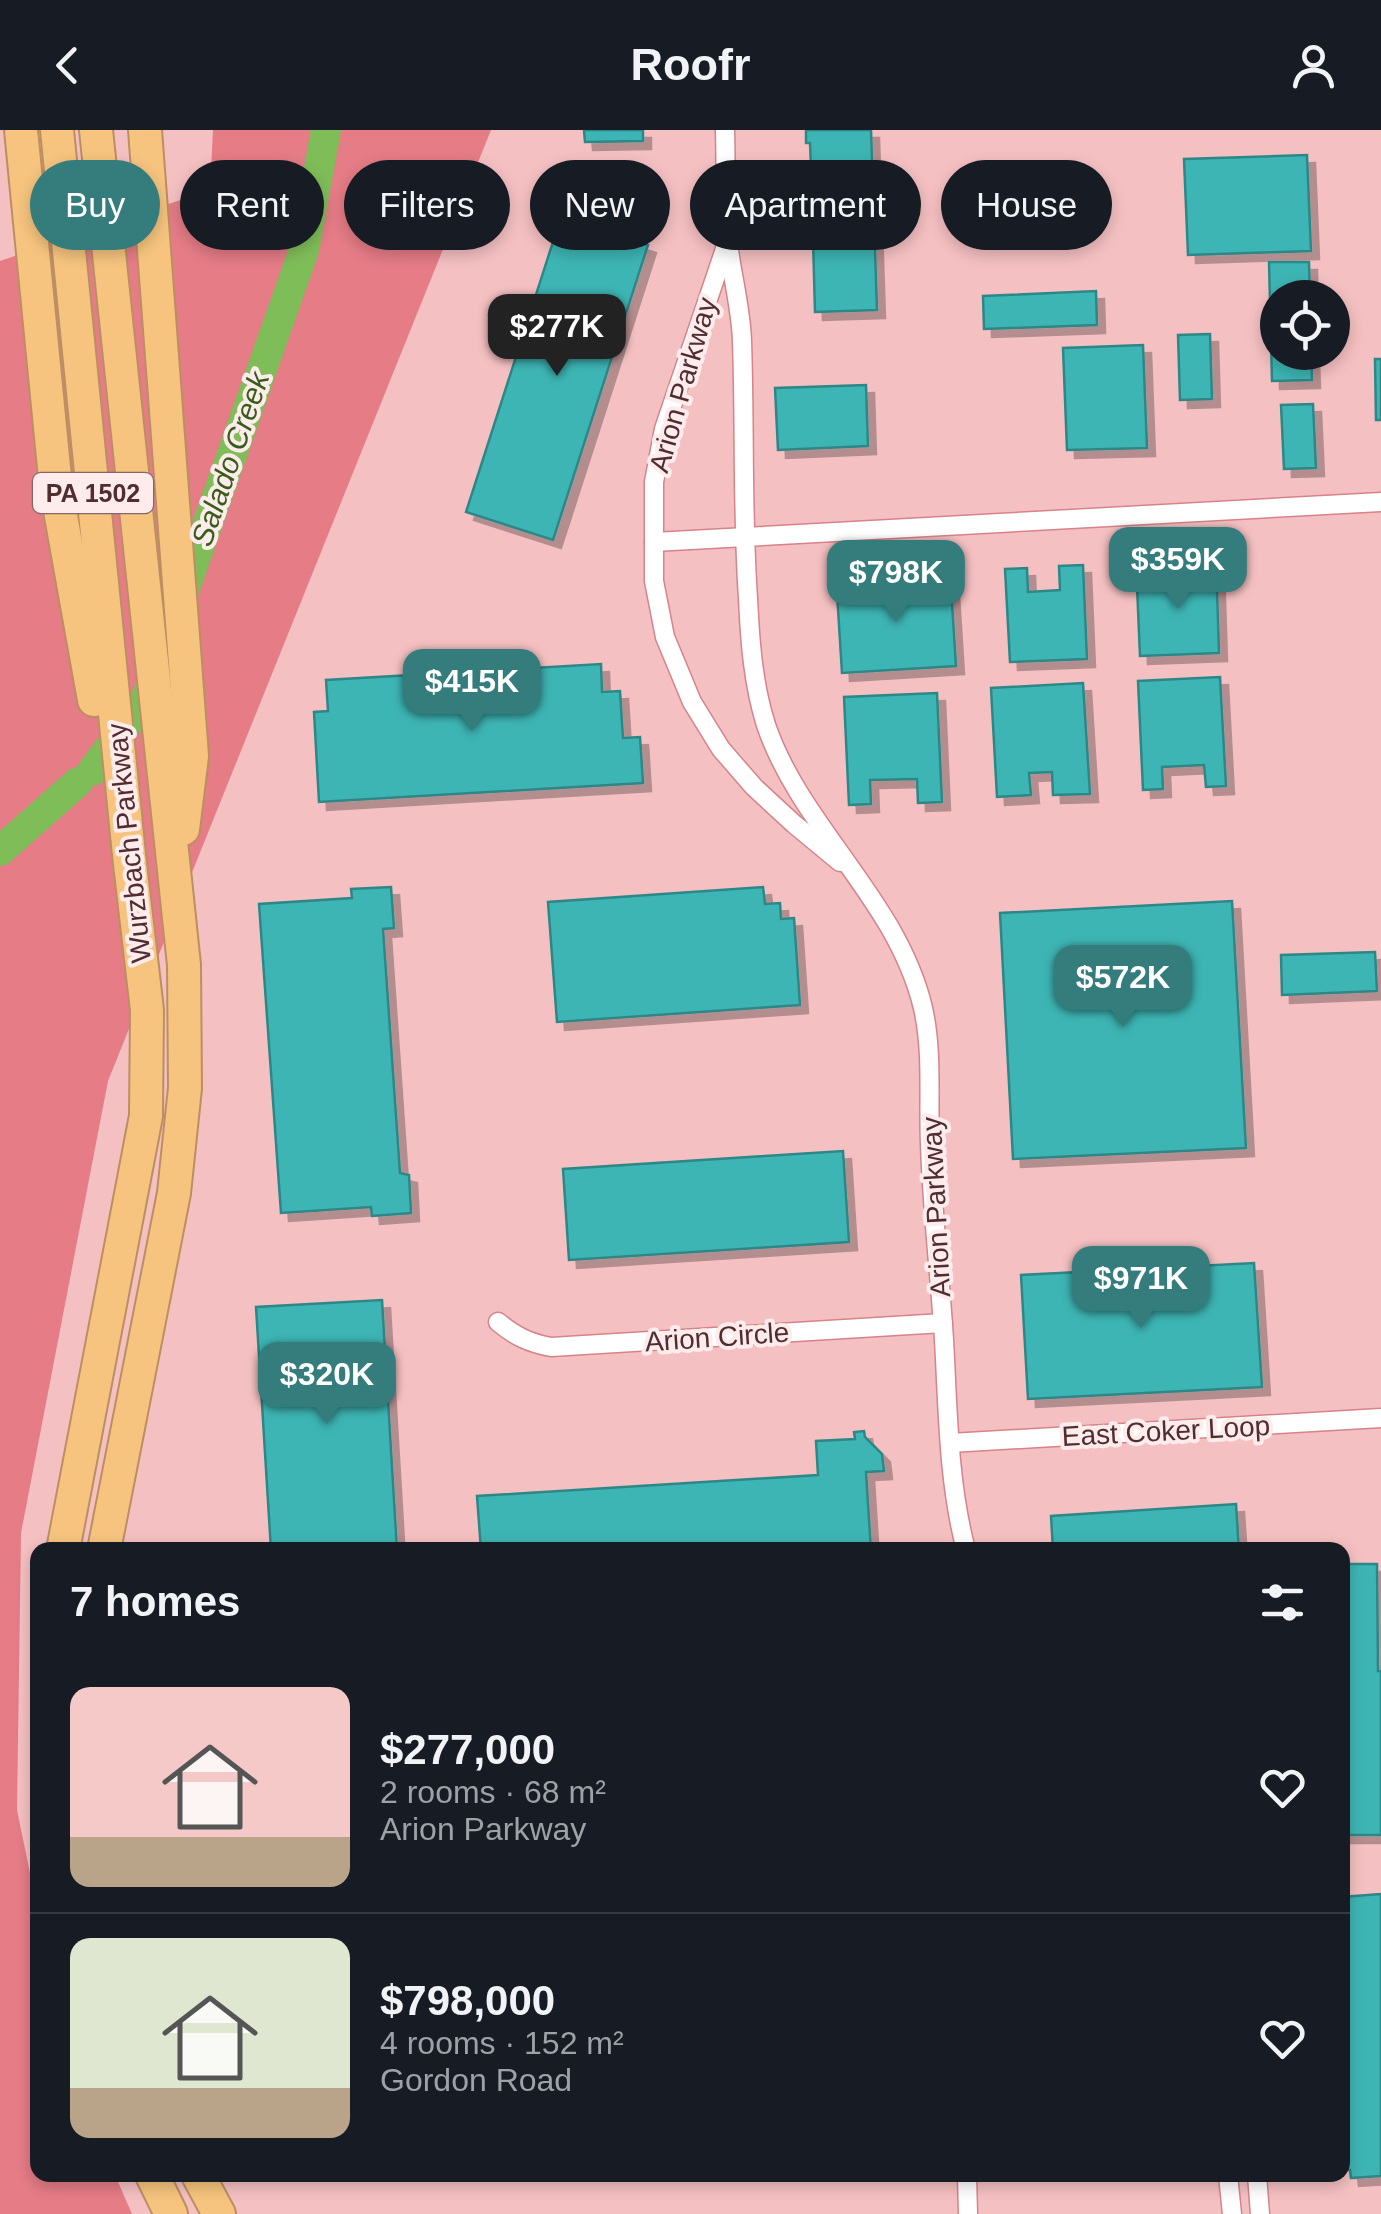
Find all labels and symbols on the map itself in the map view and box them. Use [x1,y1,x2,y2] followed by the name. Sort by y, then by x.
[487,294,627,379] pin: $277K
[643,294,723,476] street label: Arion Parkway
[185,366,276,550] water label: Salado Creek
[33,473,153,513] road number: PA 1502
[1108,527,1248,612] pin: $359K
[826,540,966,625] pin: $798K
[402,649,542,734] pin: $415K
[101,722,157,964] street label: Wurzbach Parkway
[1053,945,1193,1030] pin: $572K
[916,1116,956,1298] street label: Arion Parkway
[1071,1246,1211,1331] pin: $971K
[644,1316,790,1358] street label: Arion Circle
[257,1342,397,1427] pin: $320K
[1061,1410,1271,1452] street label: East Coker Loop

